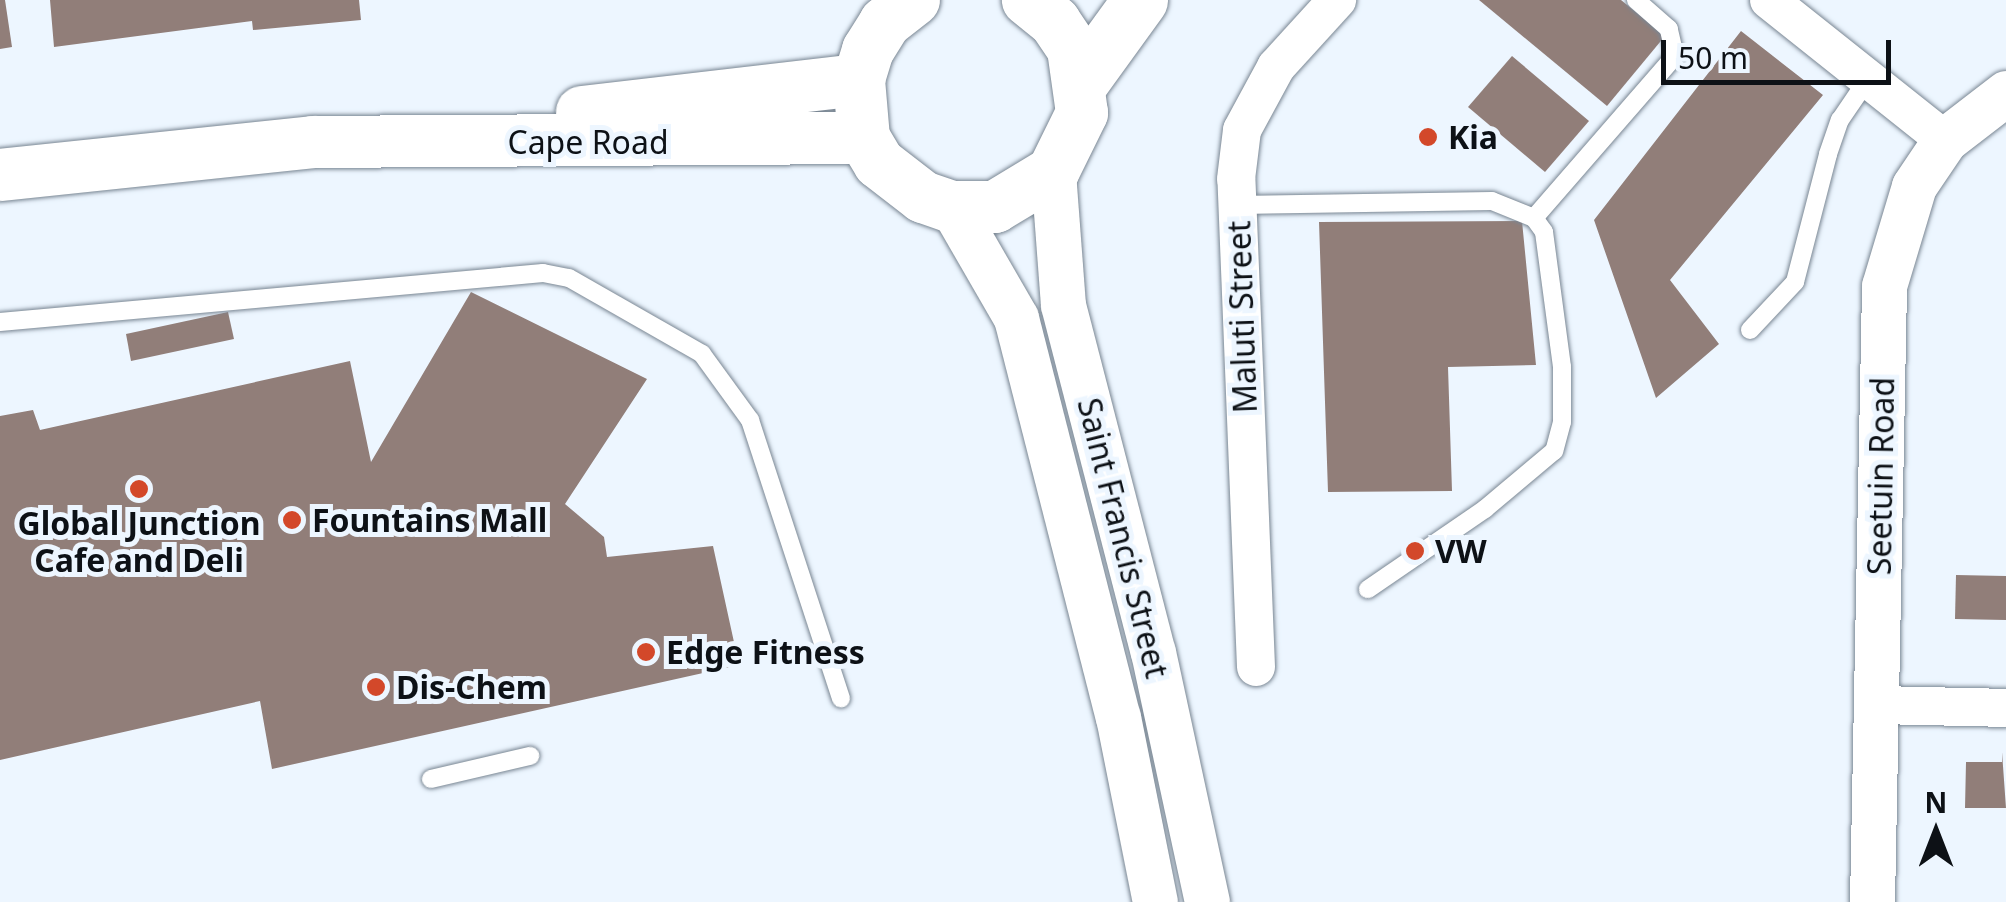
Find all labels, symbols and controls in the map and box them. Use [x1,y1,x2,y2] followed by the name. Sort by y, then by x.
[1666,20,1896,82] scale bar
[1678,37,1748,78] text: 50 m
[1448,118,1498,156] place label: Kia
[507,123,669,161] street label: Cape Road
[1417,126,1439,148] marker: Kia
[1219,220,1265,414] street label: Maluti Street
[1860,377,1902,575] street label: Seetuin Road
[1070,394,1176,682] street label: Saint Francis Street
[128,478,150,500] marker: Global Junction Cafe and Deli
[312,501,547,539] place label: Fountains Mall
[18,505,260,580] place label: Global Junction Cafe and Deli
[281,509,303,531] marker: Fountains Mall
[1435,532,1487,570] place label: VW
[1404,540,1426,562] marker: VW
[666,633,865,671] place label: Edge Fitness
[635,641,657,663] marker: Edge Fitness
[396,668,547,706] place label: Dis-Chem
[365,676,387,698] marker: Dis-Chem
[1886,782,1986,882] north arrow
[1925,783,1947,821] text: N

